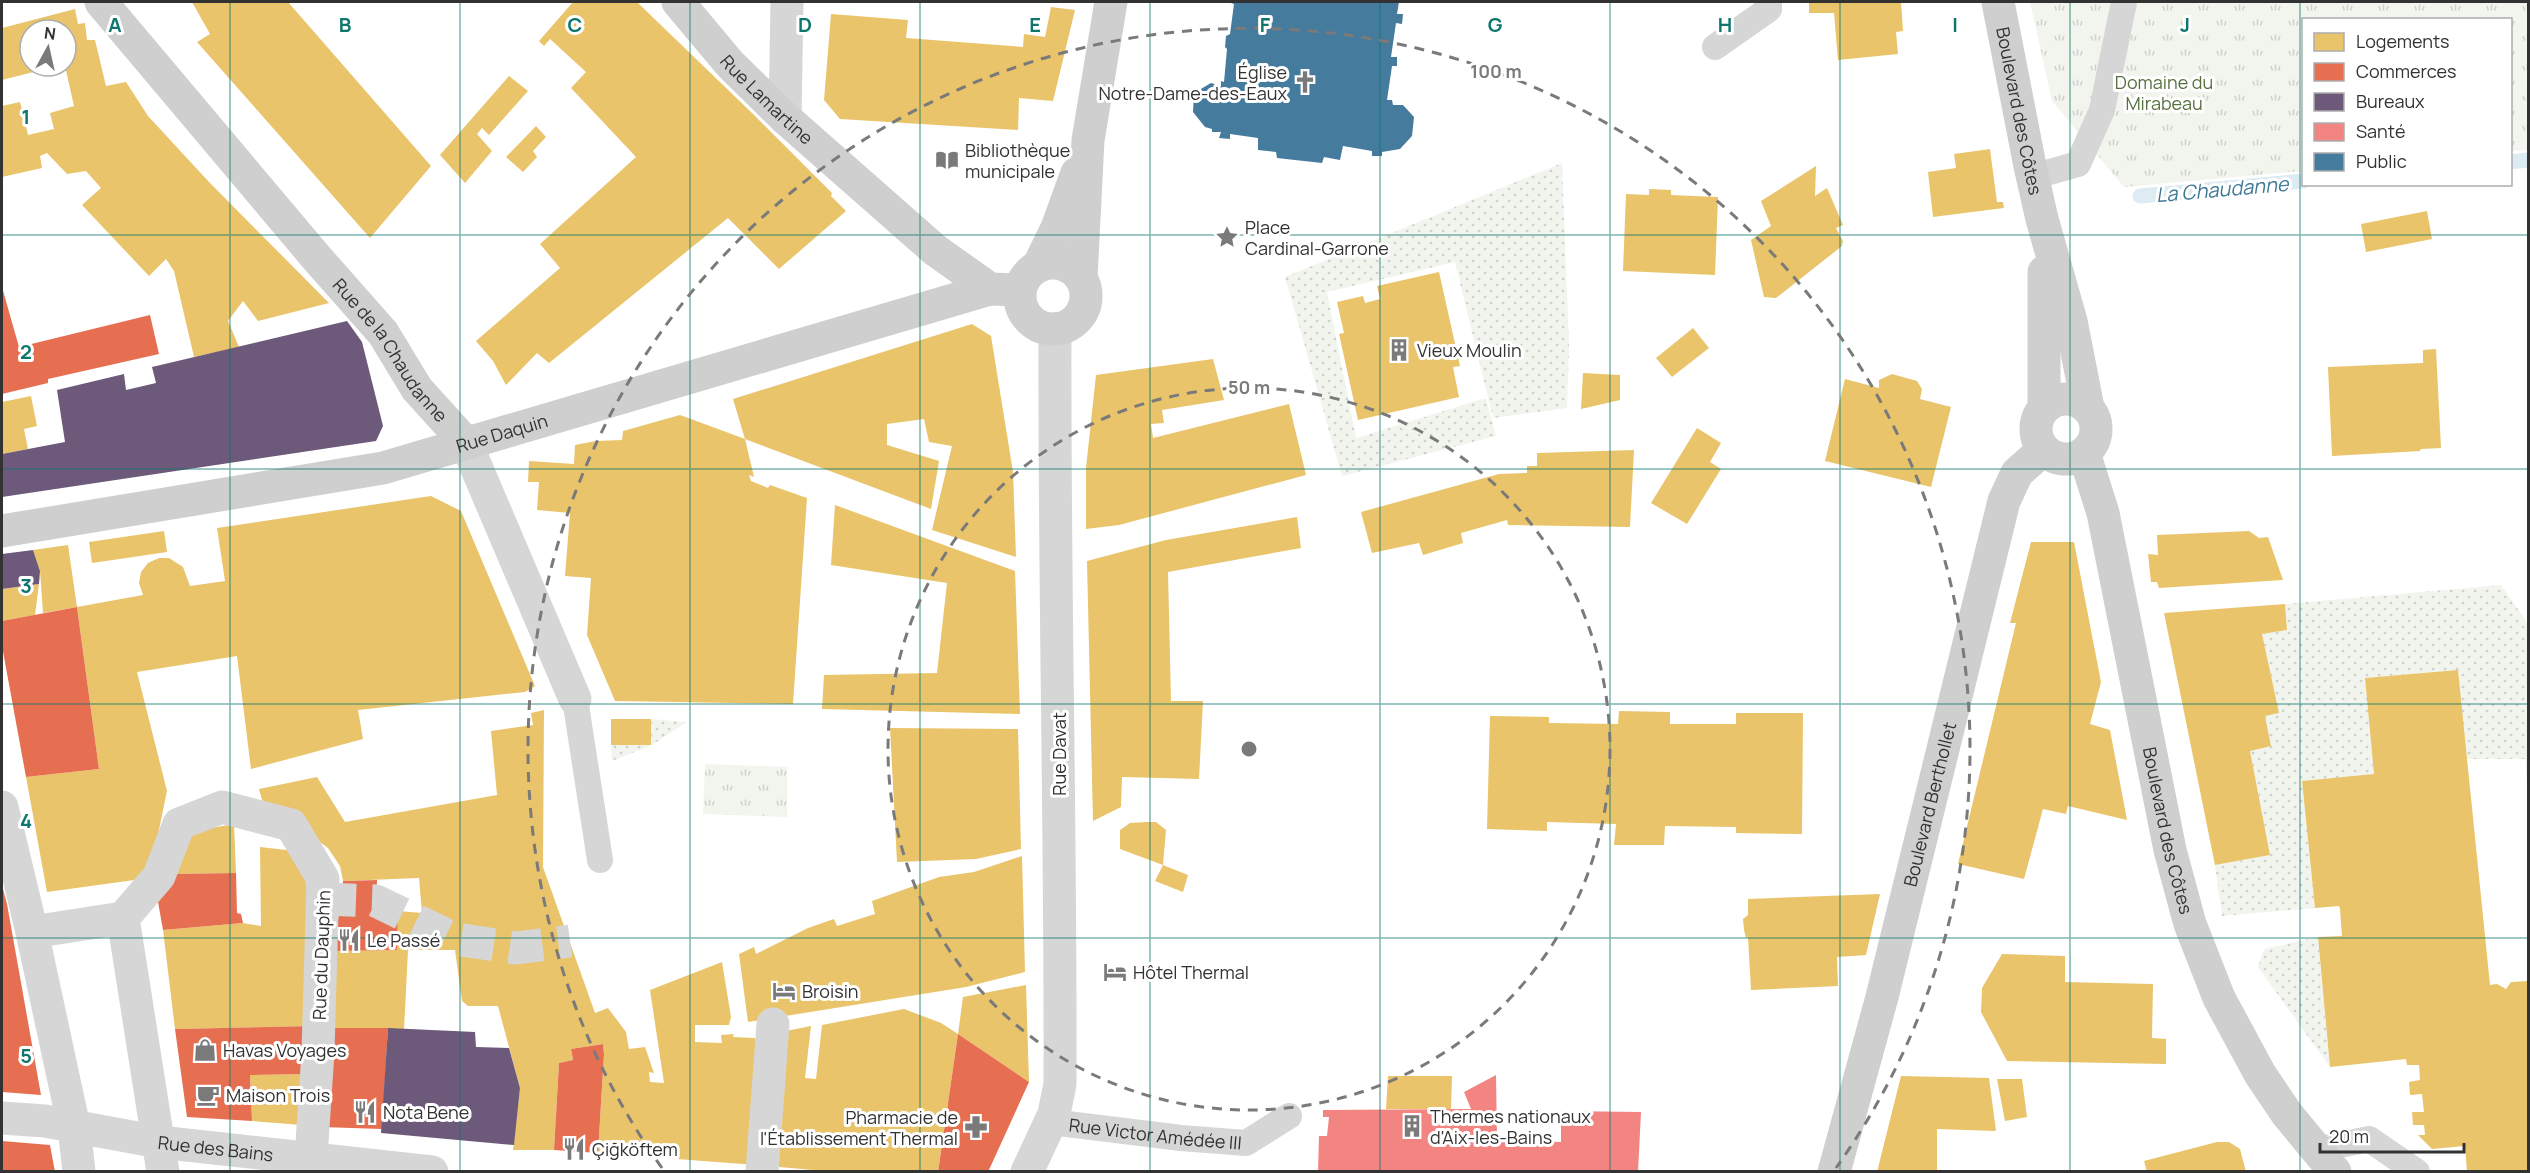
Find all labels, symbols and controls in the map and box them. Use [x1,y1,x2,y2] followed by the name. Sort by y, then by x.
[108,11,122,38] text: A
[339,11,352,38] text: B
[568,11,582,38] text: C
[798,11,812,38] text: D
[1029,11,1041,38] text: E
[1260,11,1271,38] text: F
[1488,11,1503,38] text: G
[1718,11,1732,38] text: H
[1952,11,1958,38] text: I
[2180,11,2190,38] text: J
[18,18,78,78] north arrow
[2302,18,2512,186] legend
[43,21,57,45] text: N
[1991,25,2048,197] street label: Boulevard des Côtes
[2356,29,2450,53] text: Logements
[715,50,818,149] street label: Rue Lamartine
[1470,59,1522,83] text: 100 m
[2356,59,2457,83] text: Commerces
[1098,60,1288,105] place label: Église Notre-Dame-des-Eaux
[1292,69,1318,95] church icon: Église Notre-Dame-des-Eaux
[2115,70,2213,115] park label: Domaine du Mirabeau
[2356,89,2425,113] text: Bureaux
[22,103,30,130] text: 1
[2356,119,2406,143] text: Santé
[965,138,1070,183] place label: Bibliothèque municipale
[934,147,960,173] library icon: Bibliothèque municipale
[2356,149,2407,173] text: Public
[2155,170,2291,208] water label: La Chaudanne
[1245,215,1389,260] place label: Place Cardinal-Garrone
[1214,224,1240,250] place icon: Place Cardinal-Garrone
[328,273,453,427] street label: Rue de la Chaudanne
[1386,337,1412,363] building icon: Vieux Moulin
[20,338,32,365] text: 2
[1417,338,1522,362] place label: Vieux Moulin
[1228,375,1270,399] text: 50 m
[453,408,551,458] street label: Rue Daquin
[20,572,32,599] text: 3
[1047,712,1071,796] street label: Rue Davat
[1898,719,1961,889] street label: Boulevard Berthollet
[1239,739,1259,759] centre of rings
[2138,745,2199,917] street label: Boulevard des Côtes
[20,807,32,834] text: 4
[307,890,335,1020] street label: Rue du Dauphin
[336,927,362,953] restaurant icon: Le Passé
[367,928,440,952] place label: Le Passé
[1102,959,1128,985] hotel icon: Hôtel Thermal
[1133,960,1249,984] place label: Hôtel Thermal
[771,978,797,1004] hotel icon: Broisin
[802,979,859,1003] place label: Broisin
[192,1037,218,1063] shop icon: Havas Voyages
[223,1038,346,1062] place label: Havas Voyages
[20,1042,32,1069] text: 5
[195,1082,221,1108] cafe icon: Maison Trois
[226,1083,330,1107] place label: Maison Trois
[352,1099,378,1125] restaurant icon: Nota Bene
[383,1100,469,1124] place label: Nota Bene
[1430,1104,1591,1149] place label: Thermes nationaux d'Aix-les-Bains
[760,1105,958,1150] place label: Pharmacie de l'Établissement Thermal
[1068,1112,1243,1155] street label: Rue Victor Amédée III
[1399,1113,1425,1139] building icon: Thermes nationaux d'Aix-les-Bains
[963,1114,989,1140] pharmacy icon: Pharmacie de l'Établissement Thermal
[2320,1116,2464,1154] scale bar
[2329,1124,2369,1148] text: 20 m
[157,1130,275,1166] street label: Rue des Bains
[561,1136,587,1162] restaurant icon: Çiğköftem
[592,1137,678,1161] place label: Çiğköftem

